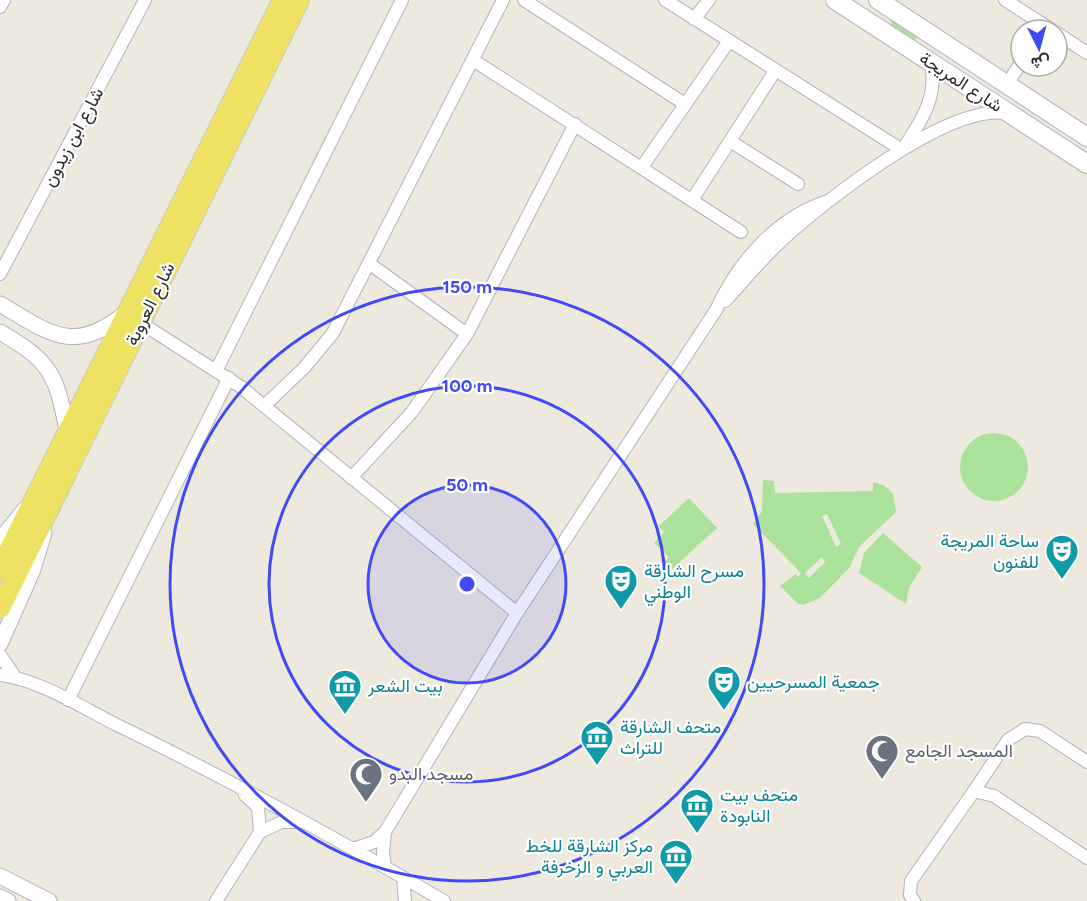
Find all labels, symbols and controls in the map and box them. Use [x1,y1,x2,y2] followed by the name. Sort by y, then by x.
[1009,18,1069,78] north arrow
[915,47,1007,118] street label: شارع المريجة
[1030,52,1051,73] text: ش
[38,84,109,191] street label: شارع ابن زيدون
[120,259,180,350] street label: شارع العروبة
[442,276,492,298] text: 150 m
[442,375,492,397] text: 100 m
[446,474,488,496] text: 50 m
[940,530,1039,573] place label: ساحة المريجة للفنون
[1044,533,1080,580] theatre icon: ساحة المريجة للفنون
[644,560,744,607] place label: مسرح الشارقة الوطني
[603,563,639,610] theatre icon: مسرح الشارقة الوطني
[457,574,477,594] centre of rings
[706,664,742,711] theatre icon: جمعية المسرحيين
[327,668,363,715] museum icon: بيت الشعر
[747,671,880,693] place label: جمعية المسرحيين
[367,675,443,697] place label: بيت الشعر
[620,716,721,759] place label: متحف الشارقة للتراث
[579,719,615,766] museum icon: متحف الشارقة للتراث
[864,733,900,780] mosque icon: المسجد الجامع
[905,740,1013,763] place label: المسجد الجامع
[348,756,384,803] mosque icon: مسجد البدو
[389,763,473,785] place label: مسجد البدو
[720,784,798,827] place label: متحف بيت النابودة
[679,787,715,834] museum icon: متحف بيت النابودة
[526,835,653,882] place label: مركز الشارقة للخط العربي و الزخرفة
[658,838,694,885] museum icon: مركز الشارقة للخط العربي و الزخرفة

